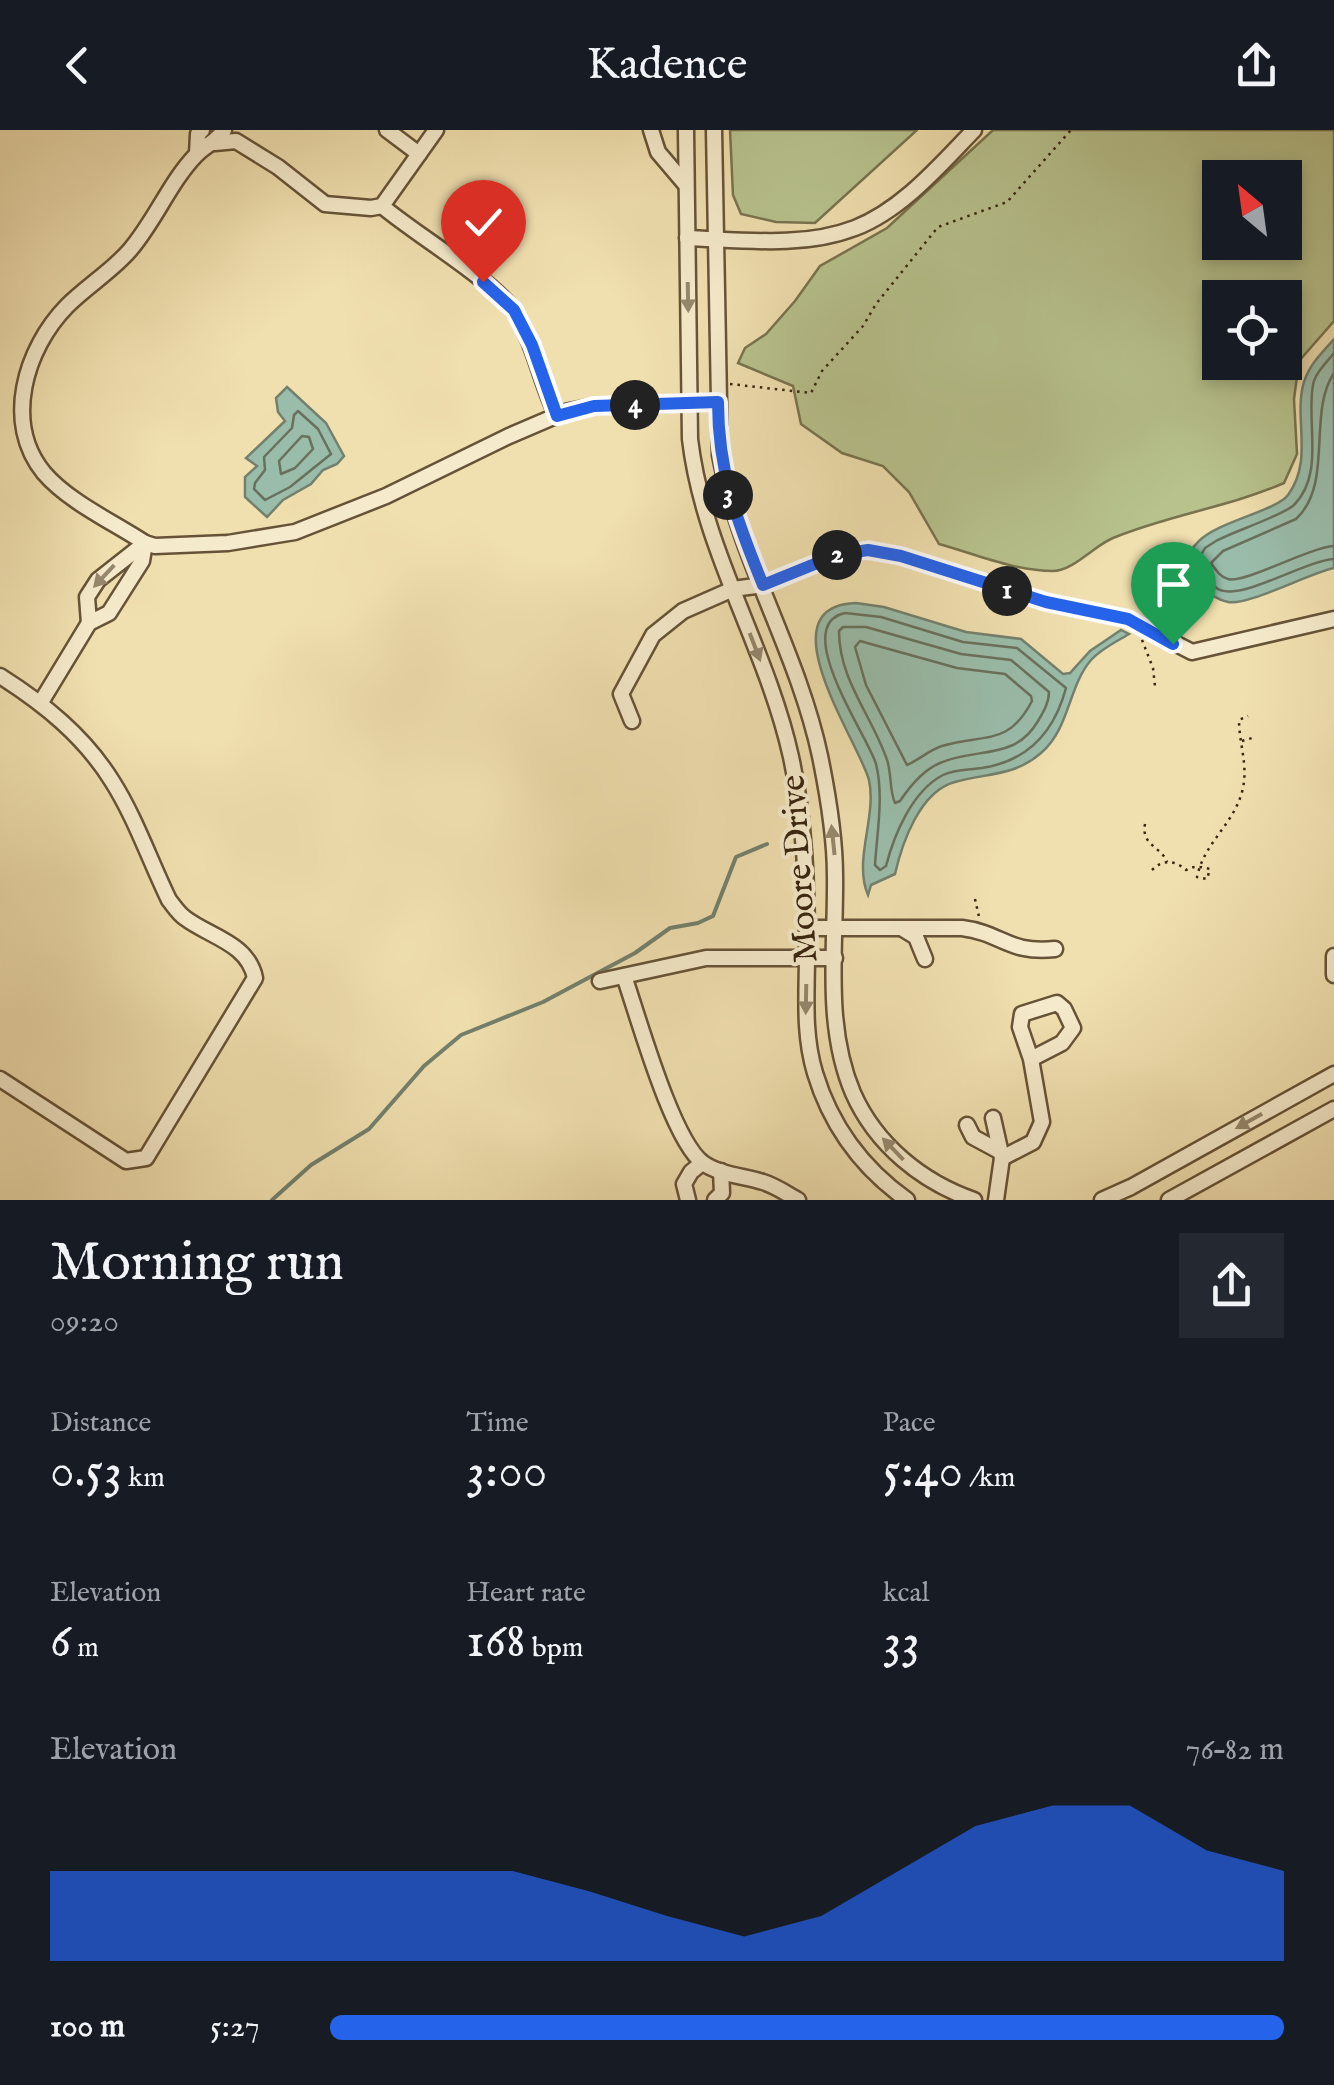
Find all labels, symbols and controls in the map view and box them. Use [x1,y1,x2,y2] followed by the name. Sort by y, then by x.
[587,37,747,94] text: Kadence
[50,38,105,93] icon: back
[1229,38,1284,93] icon: share
[1202,160,1302,260] north arrow
[1202,160,1302,380] map controls
[441,180,526,283] pin
[456,195,511,250] icon: check
[1202,280,1302,380] button: locate
[680,282,696,314] one-way arrow
[610,380,660,430] pin: 4
[628,387,642,422] text: 4
[703,470,753,520] pin: 3
[723,477,733,512] text: 3
[812,530,862,580] pin: 2
[830,537,844,572] text: 2
[1131,542,1216,645] pin
[1146,557,1201,612] icon: arrive
[93,564,116,588] one-way arrow
[982,566,1032,616] pin: 1
[1002,573,1012,608] text: 1
[748,632,763,662] one-way arrow
[771,773,830,964] street label: Moore Drive
[824,823,840,855] one-way arrow
[798,984,814,1016] one-way arrow
[1234,1113,1263,1130] one-way arrow
[882,1137,905,1161] one-way arrow
[50,1229,344,1299] text: Morning run
[1179,1233,1284,1338] button: share
[50,1302,119,1343] text: 09:20
[50,1406,151,1441] text: Distance
[466,1406,529,1441] text: Time
[883,1406,936,1441] text: Pace
[50,1441,122,1504] text: 0.53
[466,1441,547,1504] text: 3:00
[883,1441,963,1504] text: 5:40
[122,1461,165,1496] text: km
[963,1461,1015,1496] text: /km
[50,1576,161,1611] text: Elevation
[466,1576,586,1611] text: Heart rate
[883,1576,929,1611] text: kcal
[50,1611,71,1674] text: 6
[466,1611,526,1674] text: 168
[883,1611,920,1674] text: 33
[71,1631,99,1666] text: m
[526,1631,583,1666] text: bpm
[50,1730,177,1771] text: Elevation
[1186,1730,1284,1771] text: 76–82 m
[50,2007,125,2048] text: 100 m
[210,2007,260,2048] text: 5:27

